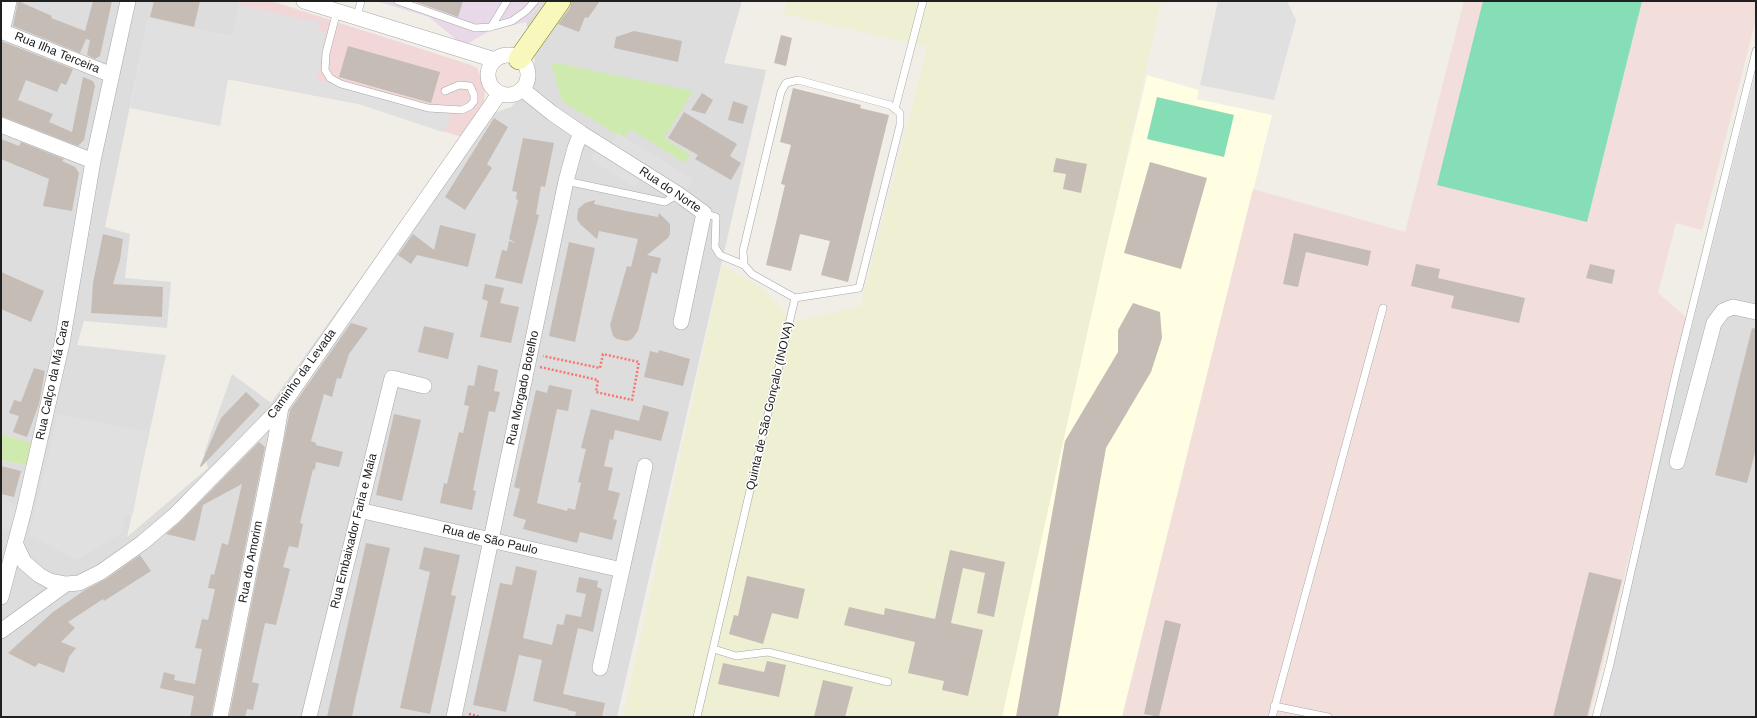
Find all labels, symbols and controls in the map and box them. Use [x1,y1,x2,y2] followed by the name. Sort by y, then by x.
[12,29,102,77] street label: Rua Ilha Terceira
[636,164,704,216] street label: Rua do Norte
[33,319,73,441] street label: Rua Calço da Má Cara
[744,320,796,492] street label: Quinta de São Gonçalo (INOVA)
[265,326,339,422] street label: Caminho da Levada
[504,329,542,447] street label: Rua Morgado Botelho
[328,452,380,610] street label: Rua Embaixador Faria e Maia
[236,520,266,604] street label: Rua do Amorim
[441,522,539,558] street label: Rua de São Paulo

